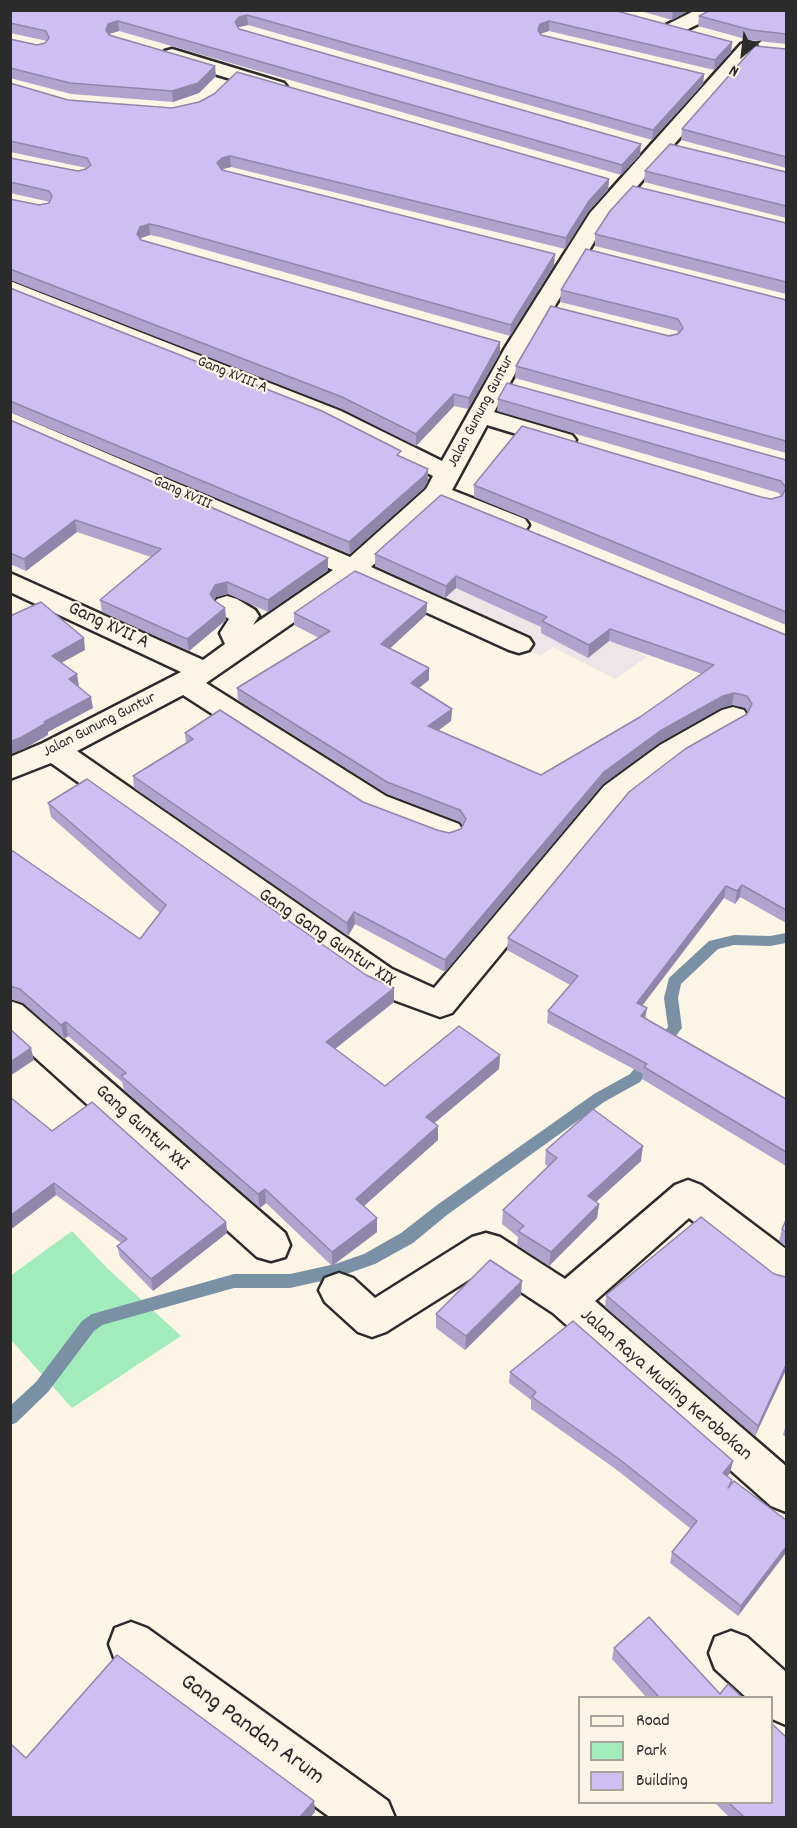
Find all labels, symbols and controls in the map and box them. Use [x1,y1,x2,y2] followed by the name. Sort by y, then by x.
[713,24,773,84] north arrow
[725,58,743,82] text: N
[194,353,270,399] street label: Gang XVIII A
[444,353,520,471] street label: Jalan Gunung Guntur
[150,473,214,515] street label: Gang XVIII
[64,598,152,656] street label: Gang XVII A
[40,689,160,763] street label: Jalan Gunung Guntur
[253,884,399,994] street label: Gang Gang Guntur XIX
[89,1080,193,1178] street label: Gang Guntur XXI
[574,1305,756,1467] street label: Jalan Raya Muding Kerobokan
[173,1669,329,1793] street label: Gang Pandan Arum
[578,1696,773,1804] legend
[636,1709,670,1734] text: Road
[636,1739,667,1764] text: Park
[636,1769,688,1794] text: Building

